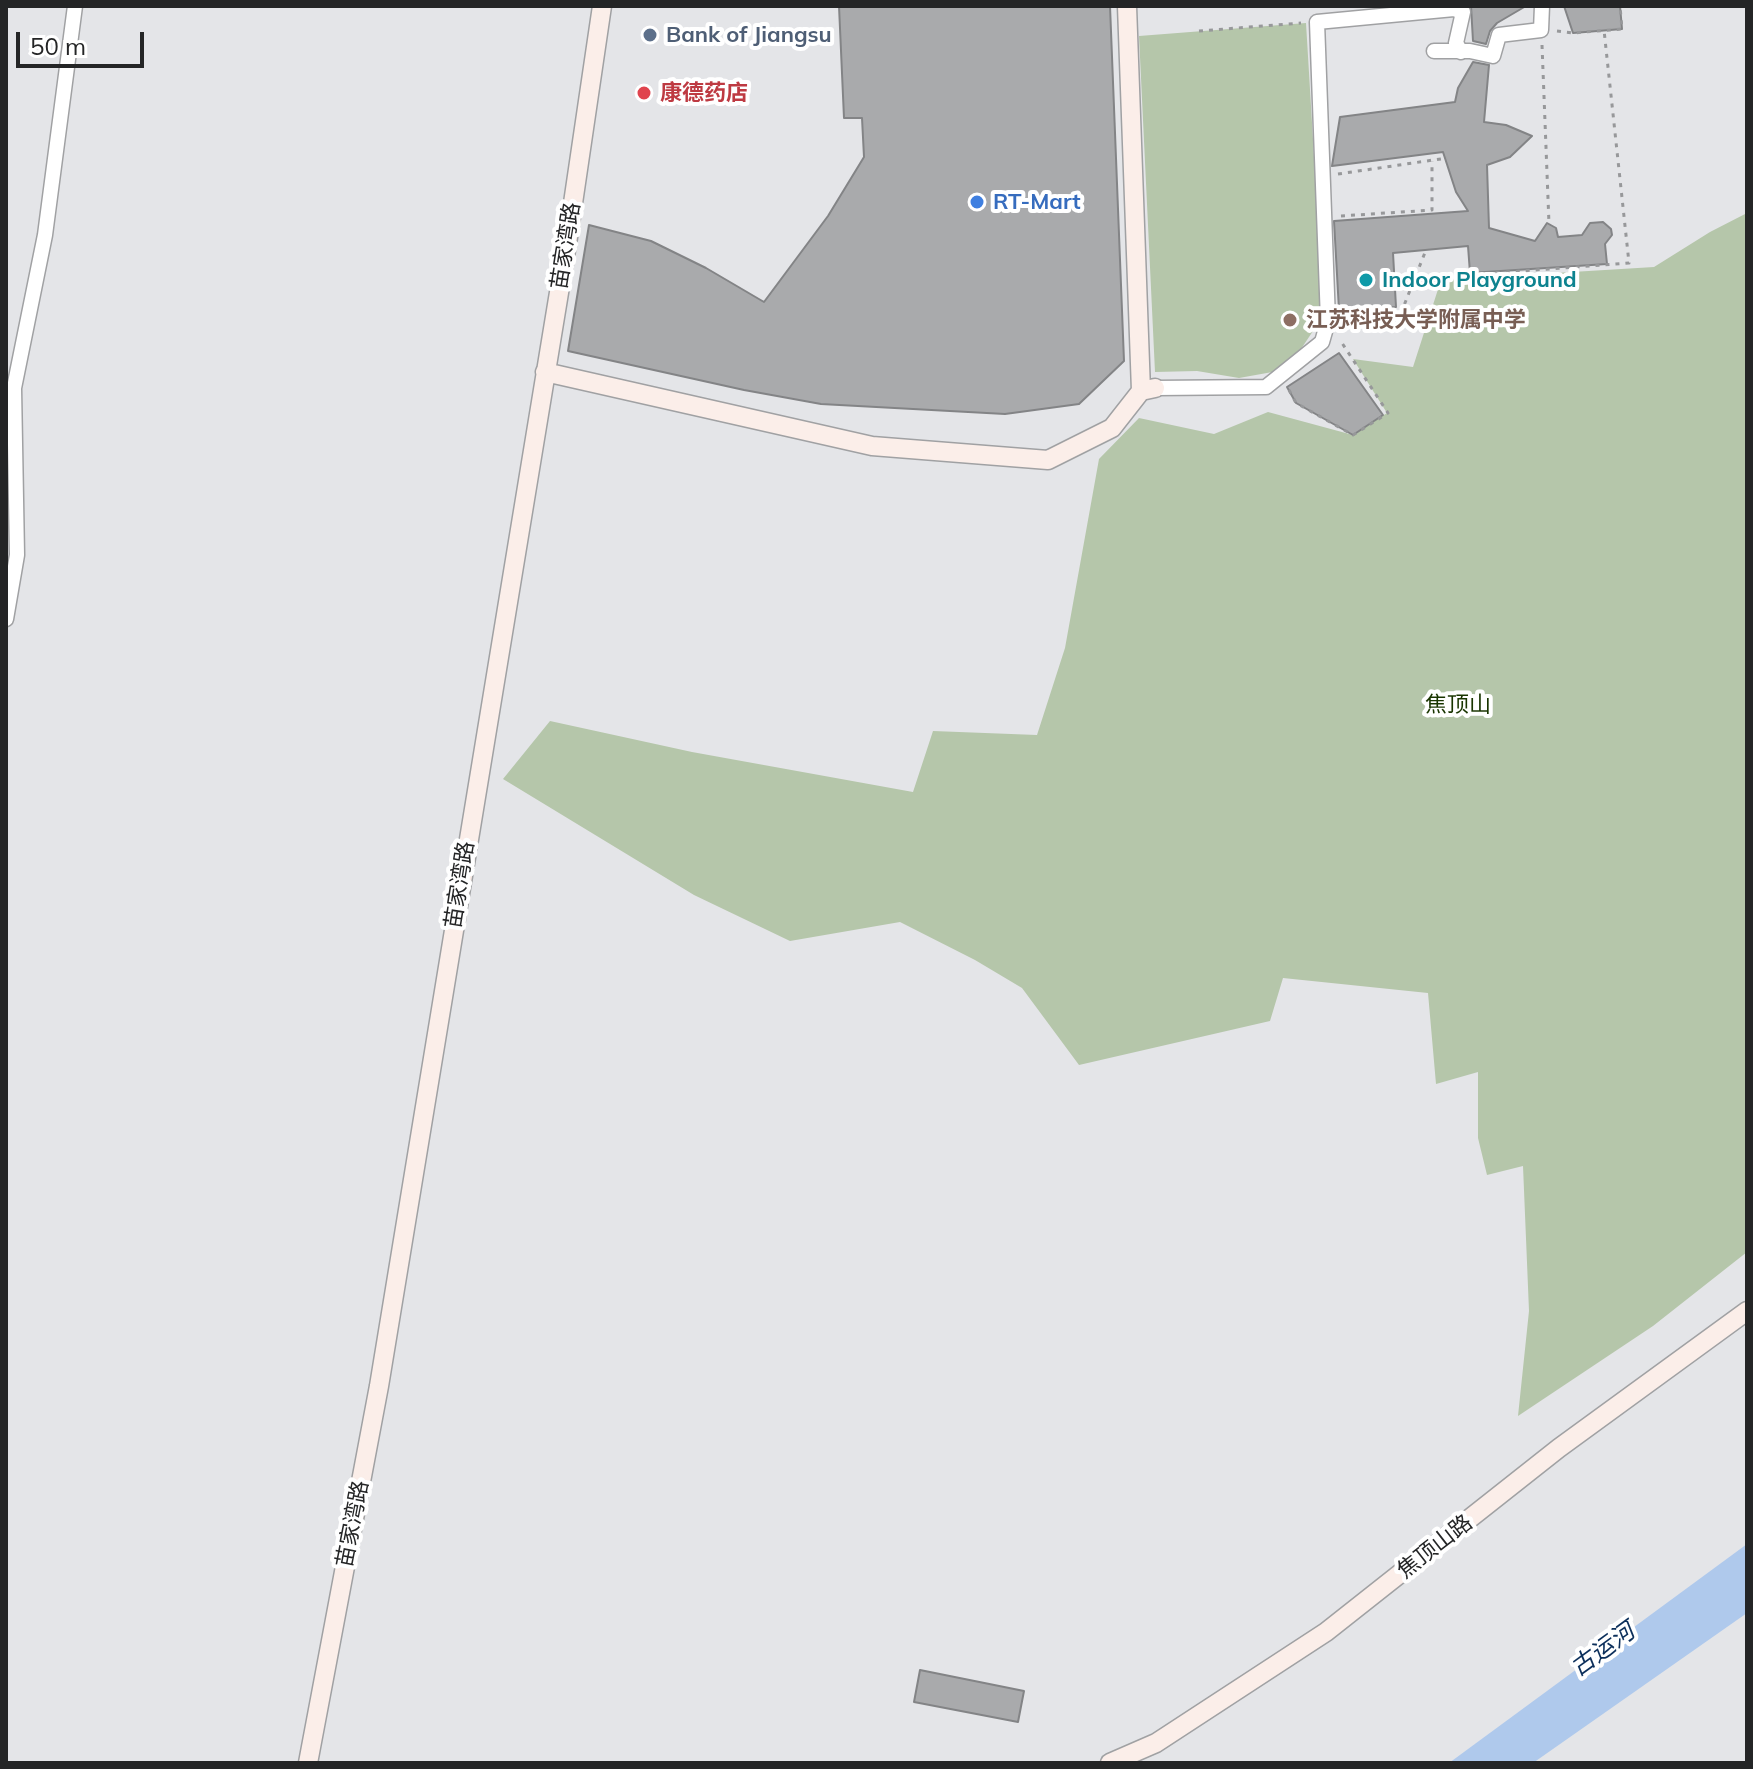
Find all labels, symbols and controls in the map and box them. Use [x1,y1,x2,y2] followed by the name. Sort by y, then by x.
[20,16,148,66] scale bar
[666,22,832,48] place label: Bank of Jiangsu
[641,26,659,44] marker: Bank of Jiangsu
[30,31,86,61] text: 50 m
[660,80,748,106] place label: 康德药店
[635,84,653,102] marker: 康德药店
[993,189,1081,215] place label: RT-Mart
[968,193,986,211] marker: RT-Mart
[546,200,586,292] street label: 苗家湾路
[1382,267,1577,293] place label: Indoor Playground
[1357,271,1375,289] marker: Indoor Playground
[1306,307,1526,333] place label: 江苏科技大学附属中学
[1281,311,1299,329] marker: 江苏科技大学附属中学
[1425,692,1491,718] park label: 焦顶山
[440,839,480,931] street label: 苗家湾路
[332,1478,374,1570] street label: 苗家湾路
[1392,1510,1478,1584] street label: 焦顶山路
[1565,1617,1641,1683] water label: 古运河

